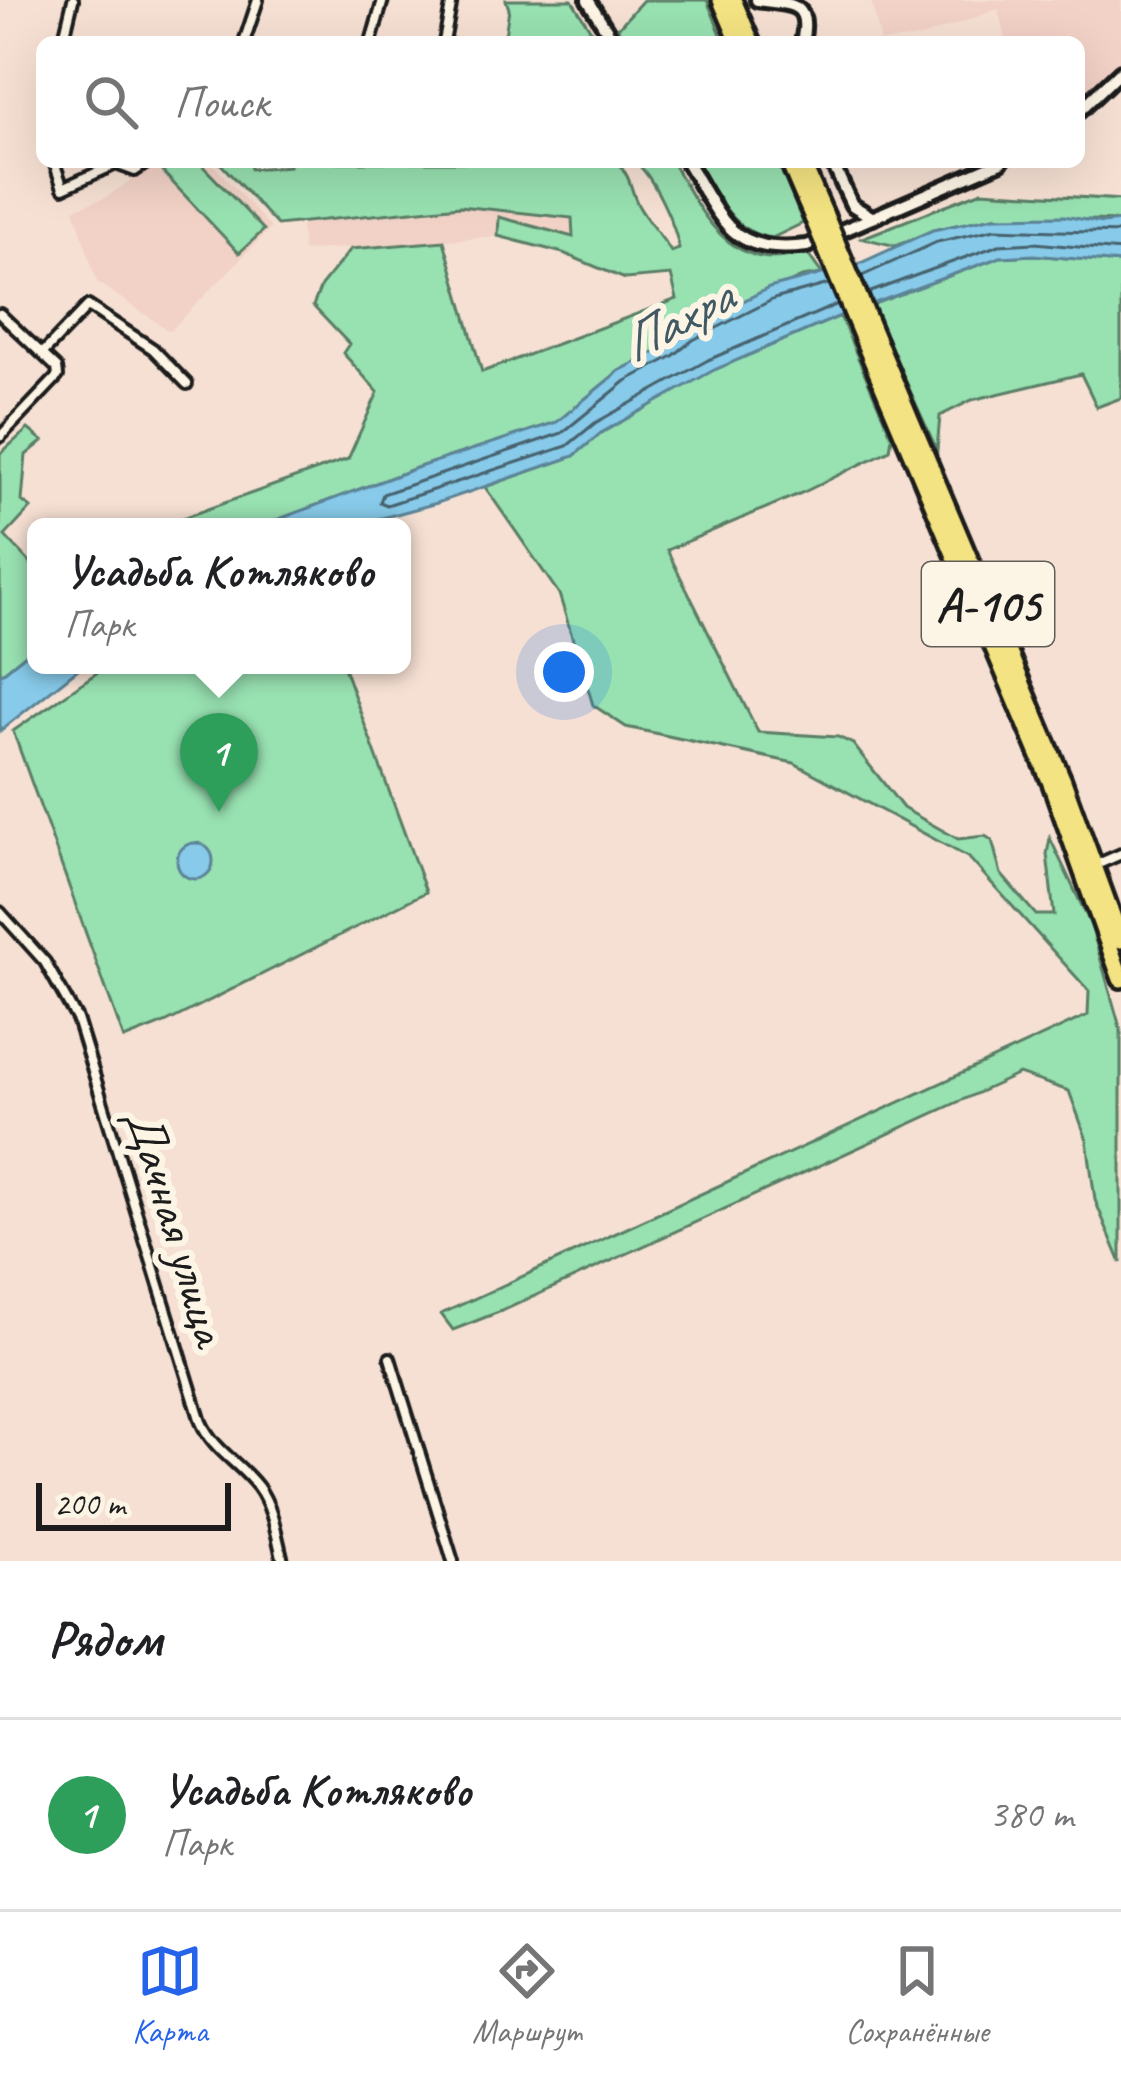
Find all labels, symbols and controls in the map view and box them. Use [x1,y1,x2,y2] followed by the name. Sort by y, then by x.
[36,36,1085,168] search box
[78,69,144,135] icon: search
[174,74,269,131] text: Поиск
[609,260,748,377] water label: Пахра
[27,518,411,674] popup
[64,543,374,600] text: Усадьба Котляково
[922,562,1054,646] road number: А-105
[64,600,134,649] text: Парк
[534,642,594,702] your location
[180,713,258,812] pin: 1
[111,1100,244,1356] street label: Дачная улица
[36,1477,231,1530] scale bar
[54,1483,125,1525] text: 200 m
[48,1607,162,1671] text: Рядом
[162,1762,471,1819] text: Усадьба Котляково
[78,1790,96,1839] text: 1
[989,1790,1073,1839] text: 380 m
[162,1819,232,1868] text: Парк
[132,1938,208,2052] tab: Карта
[472,1938,581,2052] tab: Маршрут
[845,1938,989,2052] tab: Сохранённые

